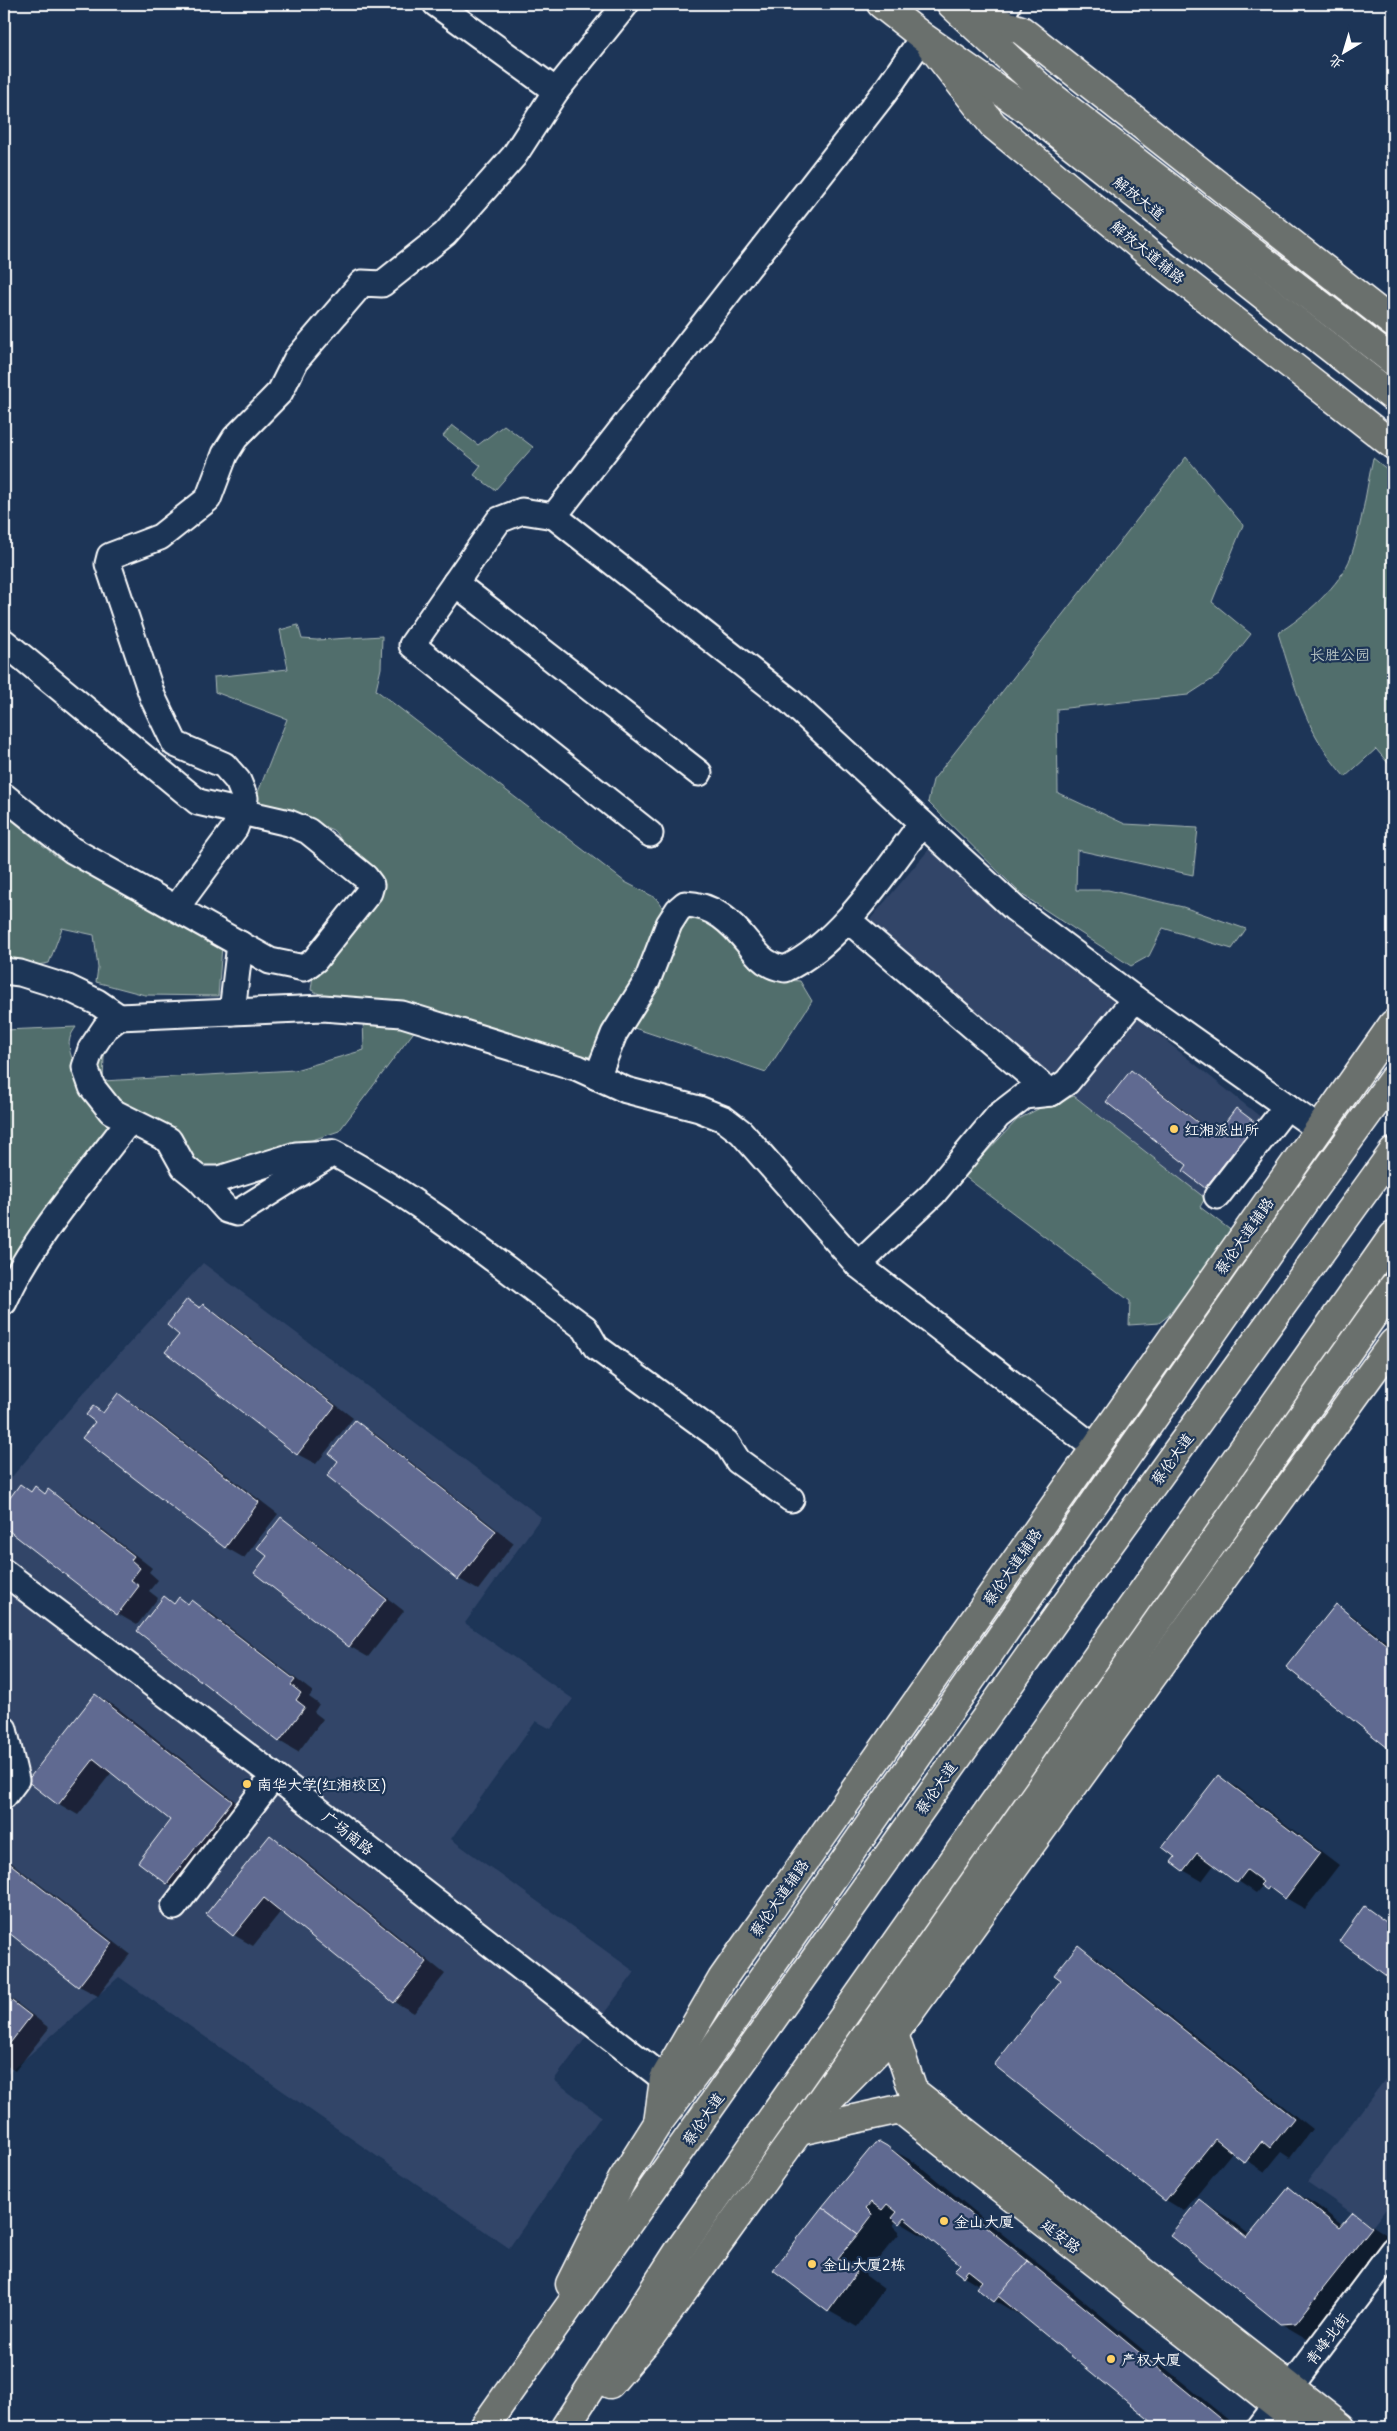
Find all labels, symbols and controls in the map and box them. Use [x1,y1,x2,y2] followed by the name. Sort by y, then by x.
[1320,28,1370,78] north arrow
[1325,51,1347,74] text: 北
[1110,172,1168,224] street label: 解放大道
[1107,216,1189,288] street label: 解放大道辅路
[1310,645,1370,664] park label: 长胜公园
[1184,1120,1259,1139] place label: 红湘派出所
[1168,1123,1180,1135] marker: 红湘派出所
[1210,1194,1278,1278] street label: 蔡伦大道辅路
[1147,1429,1197,1489] street label: 蔡伦大道
[978,1525,1046,1609] street label: 蔡伦大道辅路
[911,1758,961,1818] street label: 蔡伦大道
[257,1775,386,1794] place label: 南华大学(红湘校区)
[241,1778,253,1790] marker: 南华大学(红湘校区)
[319,1807,377,1859] street label: 广场南路
[745,1856,813,1940] street label: 蔡伦大道辅路
[678,2089,728,2149] street label: 蔡伦大道
[954,2212,1014,2231] place label: 金山大厦
[938,2215,950,2227] marker: 金山大厦
[1037,2215,1085,2257] street label: 延安路
[822,2255,905,2274] place label: 金山大厦2栋
[806,2258,818,2270] marker: 金山大厦2栋
[1301,2309,1353,2369] street label: 青峰北街
[1121,2350,1181,2369] place label: 产权大厦
[1105,2353,1117,2365] marker: 产权大厦

